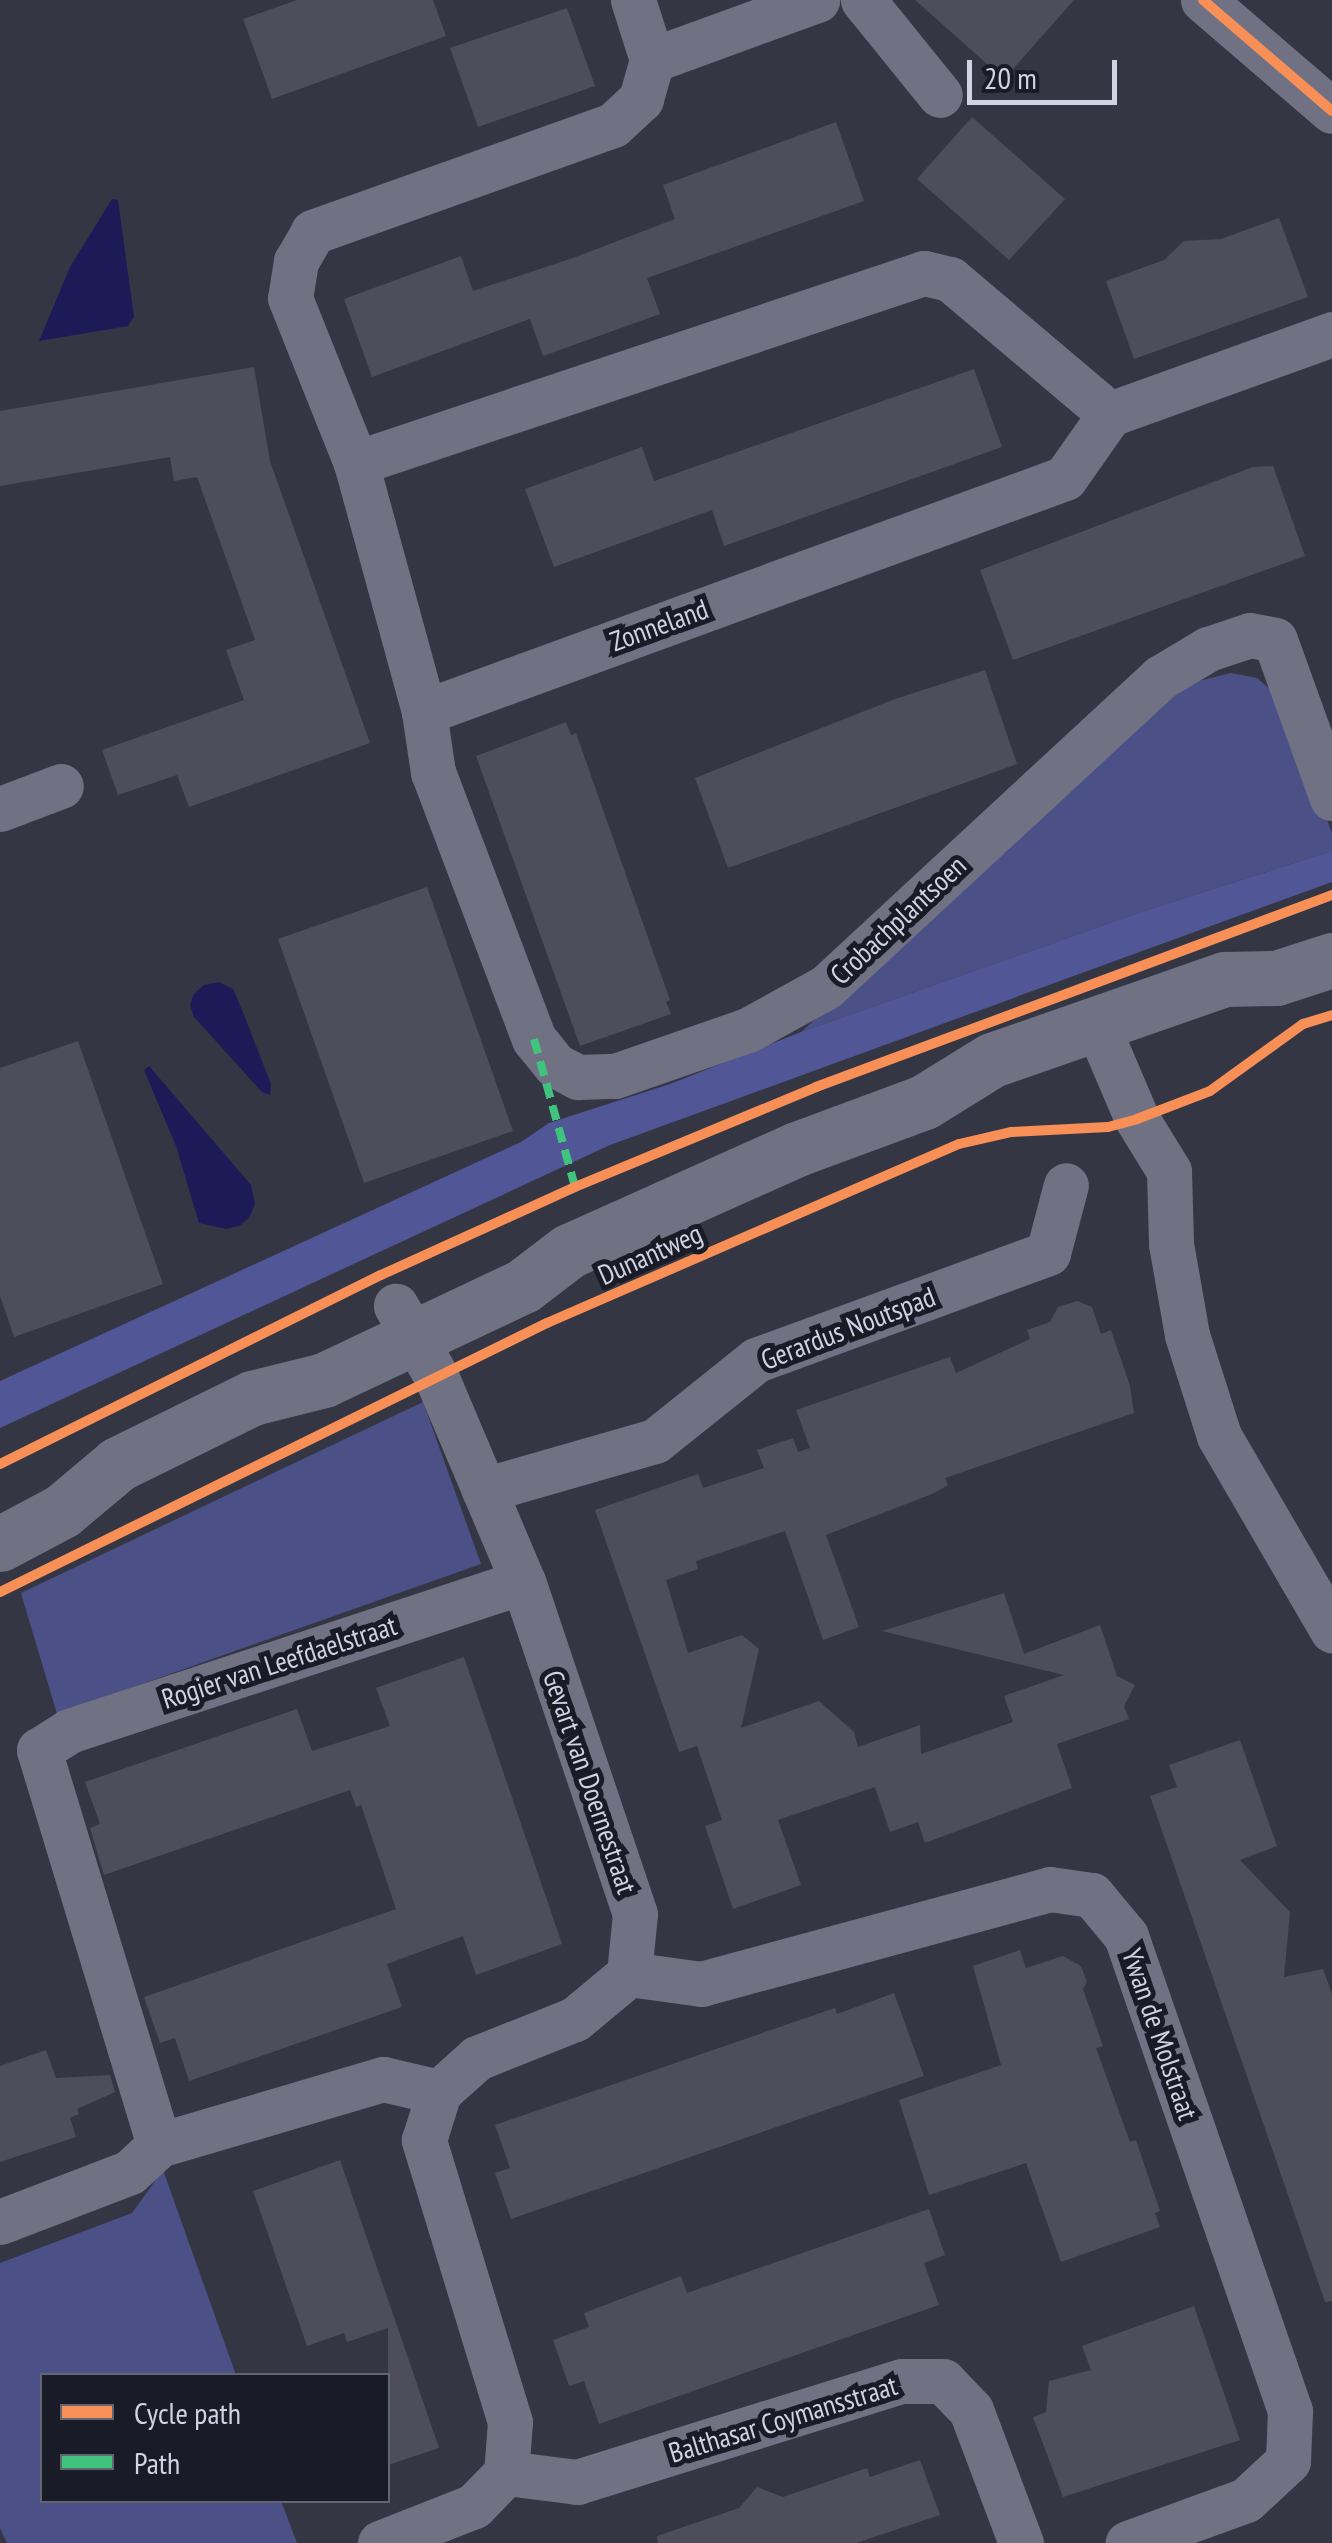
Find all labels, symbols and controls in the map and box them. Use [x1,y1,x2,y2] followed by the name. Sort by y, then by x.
[972,40,1122,102] scale bar
[984,58,1037,97] text: 20 m
[606,592,712,658] street label: Zonneland
[823,849,973,991] street label: Crobachplantsoen
[593,1216,707,1292] street label: Dunantweg
[756,1279,940,1377] street label: Gerardus Noutspad
[157,1608,401,1716] street label: Rogier van Leefdaelstraat
[536,1666,644,1898] street label: Gevart van Doernestraat
[1115,1944,1205,2124] street label: Ywan de Molstraat
[665,2368,901,2470] street label: Balthasar Coymansstraat
[40,2373,390,2503] legend
[134,2393,241,2432] text: Cycle path
[134,2443,180,2482] text: Path

